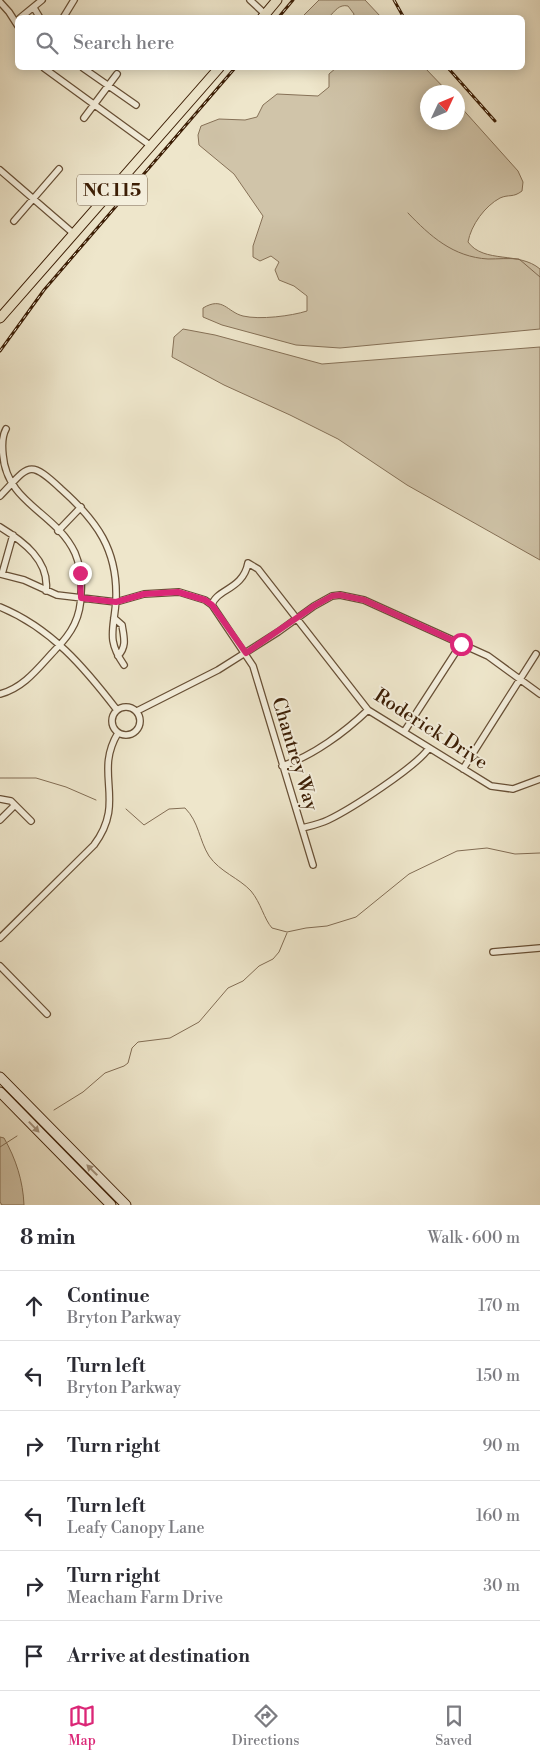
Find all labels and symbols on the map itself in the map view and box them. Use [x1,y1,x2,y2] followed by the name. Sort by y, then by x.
[420,85,465,130] north arrow
[77,174,147,206] road number: NC 115
[69,562,92,585] route end
[450,633,473,656] route start
[370,683,492,775] street label: Roderick Drive
[266,694,324,814] street label: Chantrey Way
[28,1120,40,1132] one-way arrow
[86,1164,98,1176] one-way arrow

